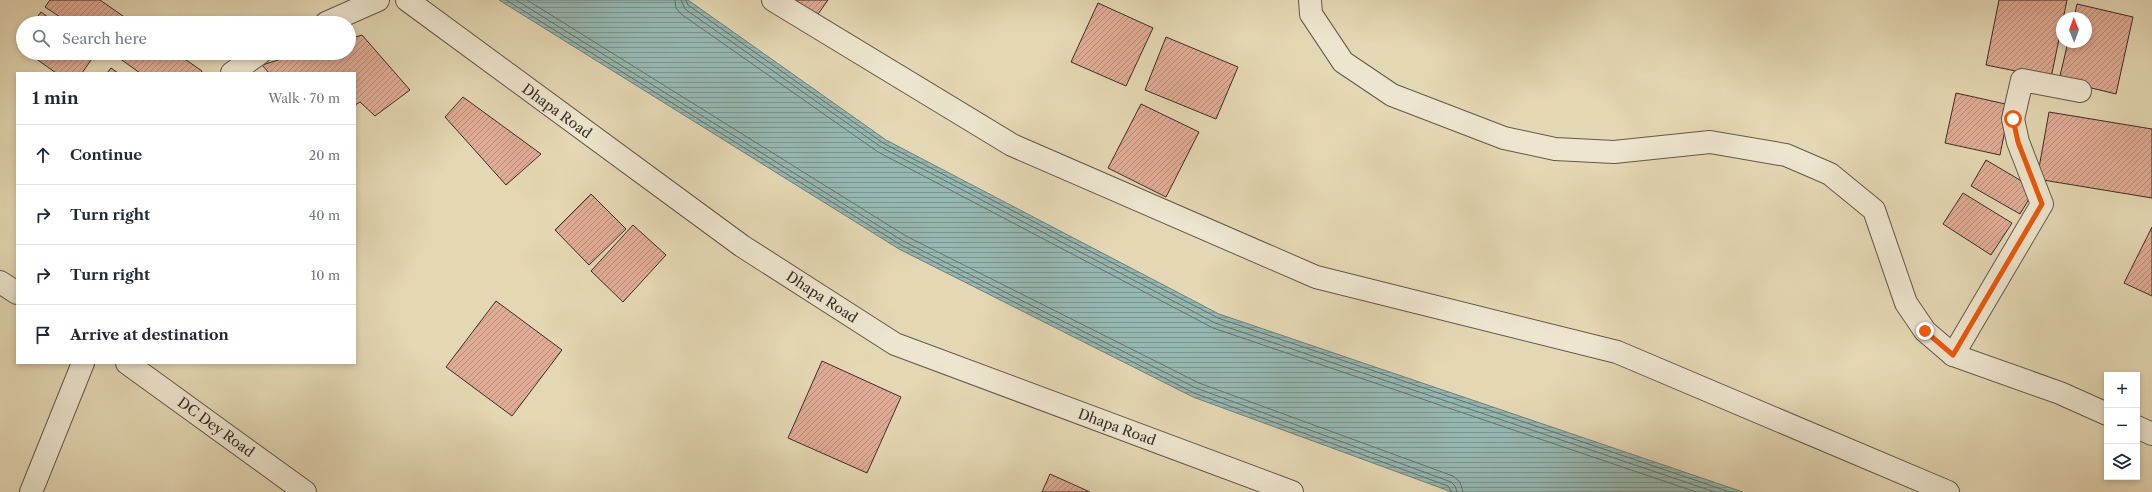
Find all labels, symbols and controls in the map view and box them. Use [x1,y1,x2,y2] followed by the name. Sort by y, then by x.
[2056,12,2092,48] north arrow
[16,16,356,60] search box
[30,27,52,49] icon: search
[62,29,147,48] text: Search here
[519,80,596,143] street label: Dhapa Road
[32,88,79,108] text: 1 min
[268,90,340,106] text: Walk · 70 m
[2004,110,2022,128] route start
[32,144,54,166] icon: ahead
[70,145,142,164] text: Continue
[309,147,340,163] text: 20 m
[32,204,54,226] icon: right
[70,205,150,224] text: Turn right
[309,207,340,223] text: 40 m
[32,264,54,286] icon: right
[70,265,150,284] text: Turn right
[311,267,340,283] text: 10 m
[783,267,862,327] street label: Dhapa Road
[1916,322,1934,340] route end
[32,324,54,346] icon: arrive
[70,325,229,344] text: Arrive at destination
[2104,372,2140,480] map controls
[2104,372,2140,408] button: +
[174,393,258,461] street label: DC Dey Road
[1076,405,1159,450] street label: Dhapa Road
[2104,408,2140,444] button: −
[2104,444,2140,480] button: layers

